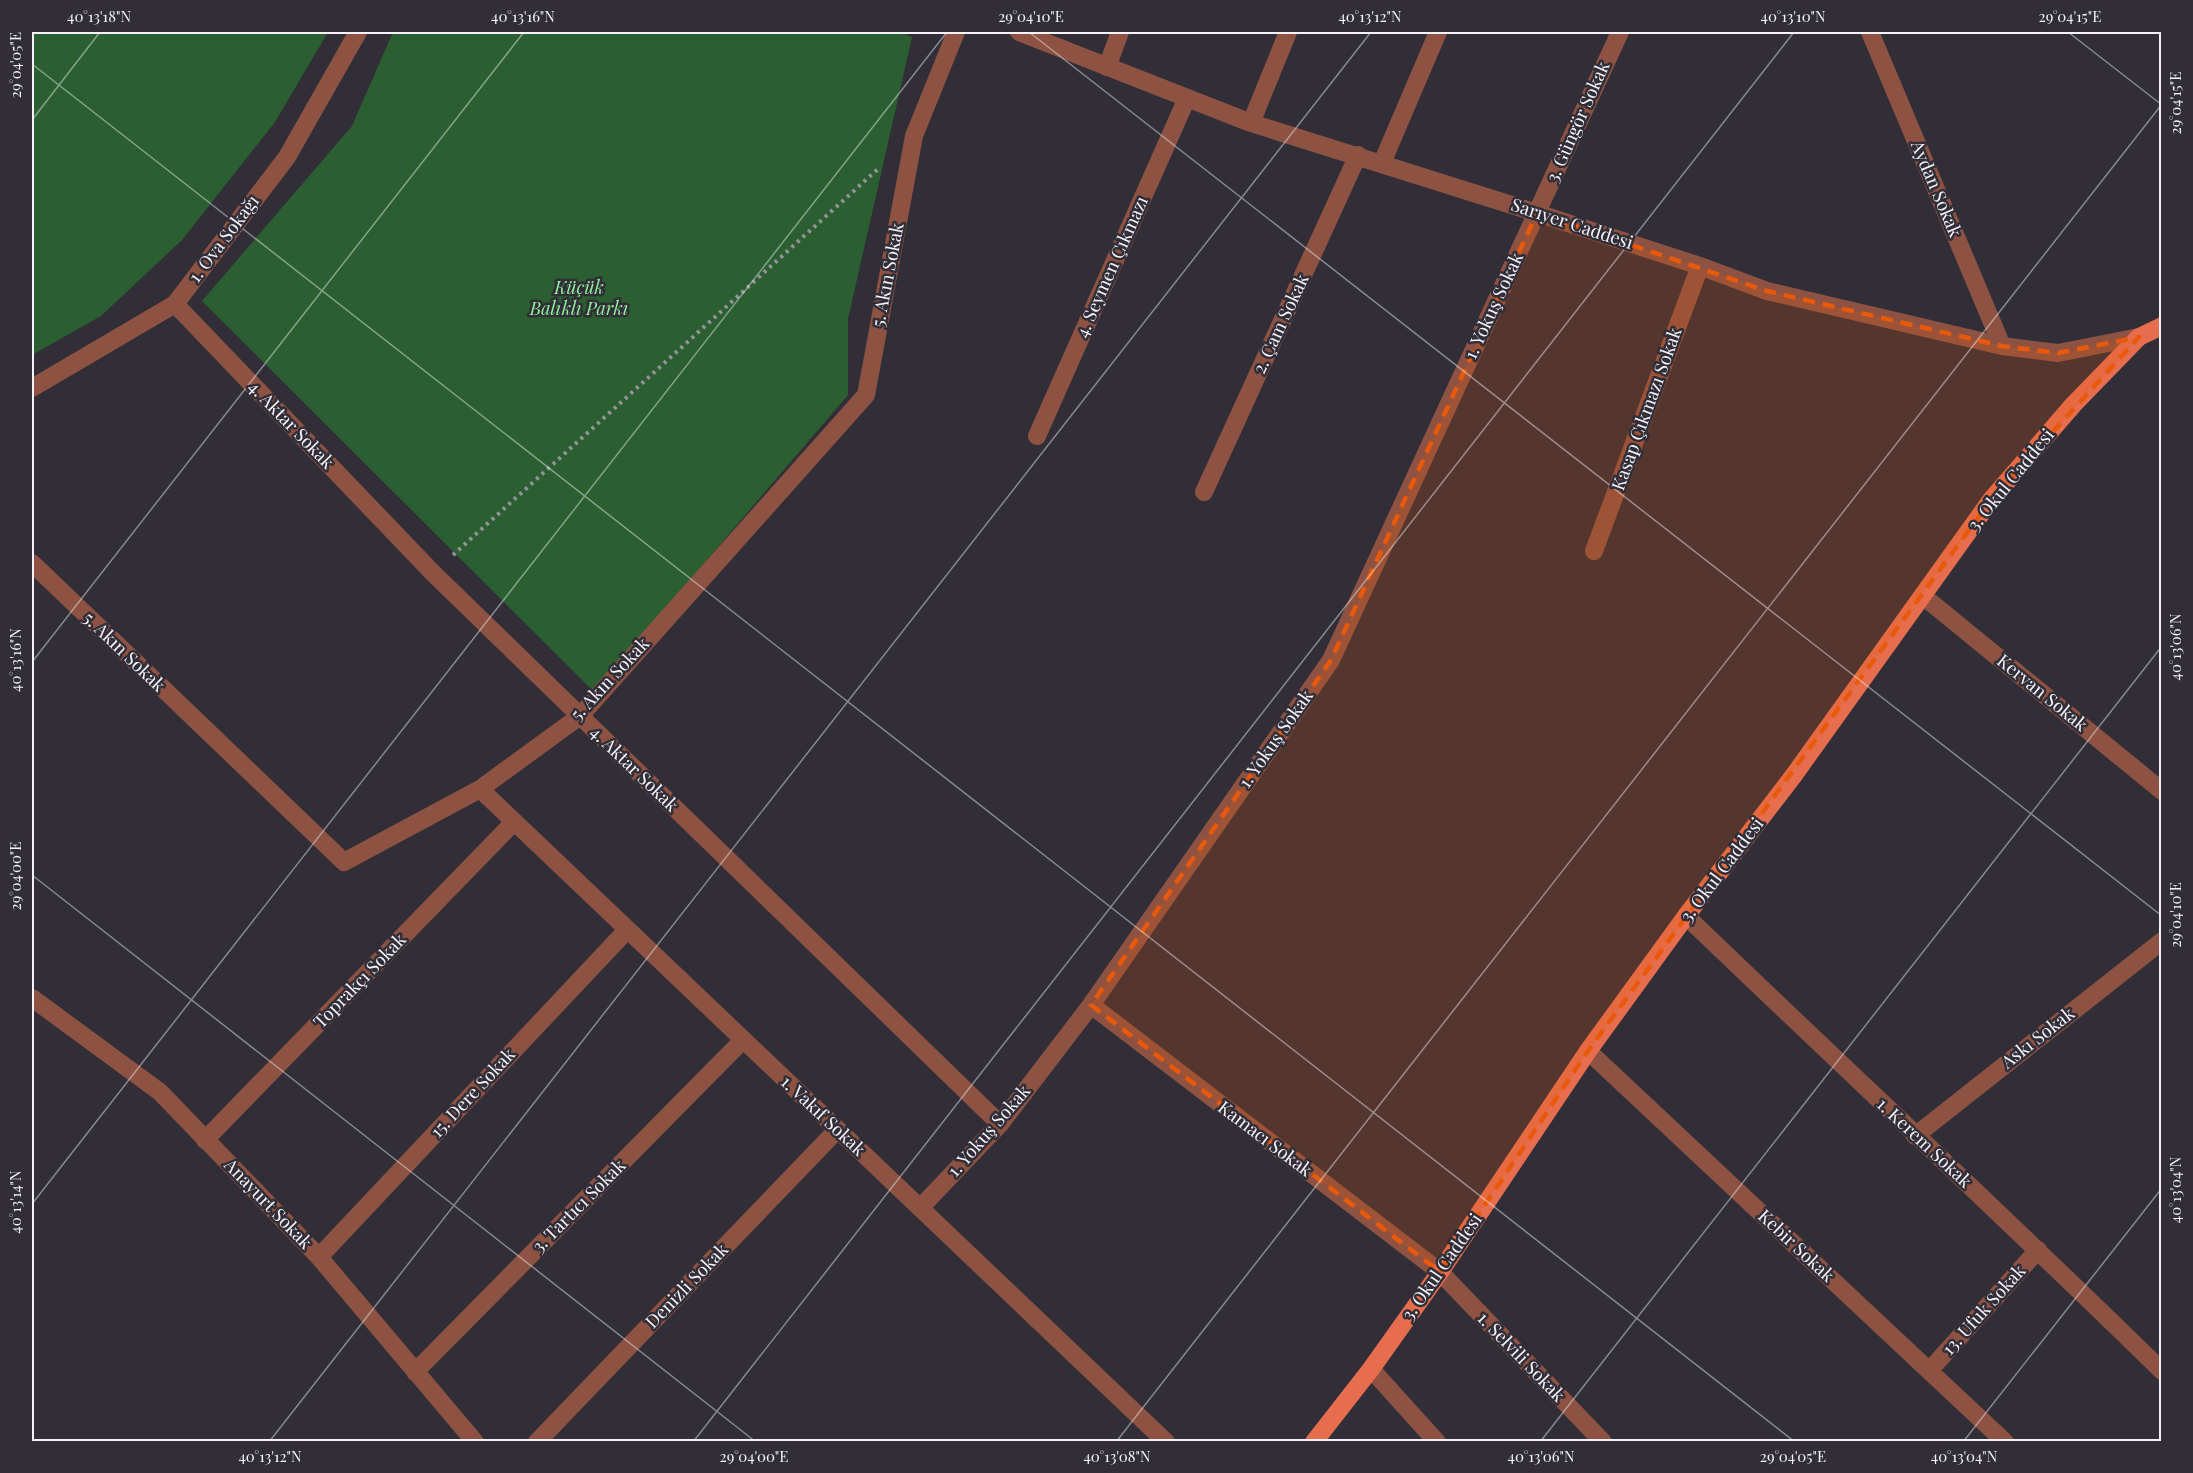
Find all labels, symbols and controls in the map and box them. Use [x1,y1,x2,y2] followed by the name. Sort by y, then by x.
[67,6,131,26] text: 40°13'18"N
[491,6,555,26] text: 40°13'16"N
[998,6,1064,26] text: 29°04'10"E
[1338,6,1402,26] text: 40°13'12"N
[1761,6,1826,26] text: 40°13'10"N
[2039,6,2101,26] text: 29°04'15"E
[5,32,25,98] text: 29°04'05"E
[1540,57,1615,186] street label: 3. Güngör Sokak
[2165,72,2185,134] text: 29°04'15"E
[1905,136,1968,241] street label: Aydan Sokak
[182,190,264,287] street label: 1. Ova Sokağı
[1069,192,1153,341] street label: 4. Seymen Çıkmazı
[1508,192,1636,254] street label: Sarıyer Caddesi
[865,221,909,329] street label: 5. Akın Sokak
[1458,248,1528,363] street label: 1. Yokuş Sokak
[1247,270,1314,377] street label: 2. Çam Sokak
[529,275,628,320] park label: Küçük Balıklı Parkı
[1605,324,1687,493] street label: Kasap Çıkmazı Sokak
[243,375,340,474] street label: 4. Aktar Sokak
[1962,423,2059,535] street label: 3. Okul Caddesi
[78,606,171,697] street label: 5. Akın Sokak
[2165,613,2185,680] text: 40°13'06"N
[5,628,25,692] text: 40°13'16"N
[564,631,654,725] street label: 5. Akın Sokak
[1992,648,2093,736] street label: Kervan Sokak
[1232,684,1318,792] street label: 1. Yokuş Sokak
[585,720,684,817] street label: 4. Aktar Sokak
[1674,812,1768,927] street label: 3. Okul Caddesi
[5,842,25,910] text: 29°04'00"E
[2165,882,2185,948] text: 29°04'10"E
[308,927,411,1033] street label: Toprakçı Sokak
[1995,1001,2079,1074] street label: Askı Sokak
[425,1042,520,1142] street label: 15. Dere Sokak
[776,1070,871,1161] street label: 1. Vakıf Sokak
[941,1079,1035,1182] street label: 1. Yokuş Sokak
[1872,1092,1977,1193] street label: 1. Kerem Sokak
[1214,1095,1318,1182] street label: Kamacı Sokak
[219,1152,318,1254] street label: Anayurt Sokak
[526,1153,630,1257] street label: 3. Tartıcı Sokak
[2165,1156,2185,1223] text: 40°13'04"N
[5,1170,25,1234] text: 40°13'14"N
[1753,1204,1840,1287] street label: Kebir Sokak
[1396,1208,1487,1324] street label: 3. Okul Caddesi
[640,1237,733,1333] street label: Denizli Sokak
[1936,1259,2030,1360] street label: 13. Ufuk Sokak
[1473,1306,1571,1407] street label: 1. Selvili Sokak
[238,1446,302,1466] text: 40°13'12"N
[720,1446,788,1466] text: 29°04'00"E
[1083,1446,1151,1466] text: 40°13'08"N
[1508,1446,1575,1466] text: 40°13'06"N
[1760,1446,1826,1466] text: 29°04'05"E
[1931,1446,1998,1466] text: 40°13'04"N

